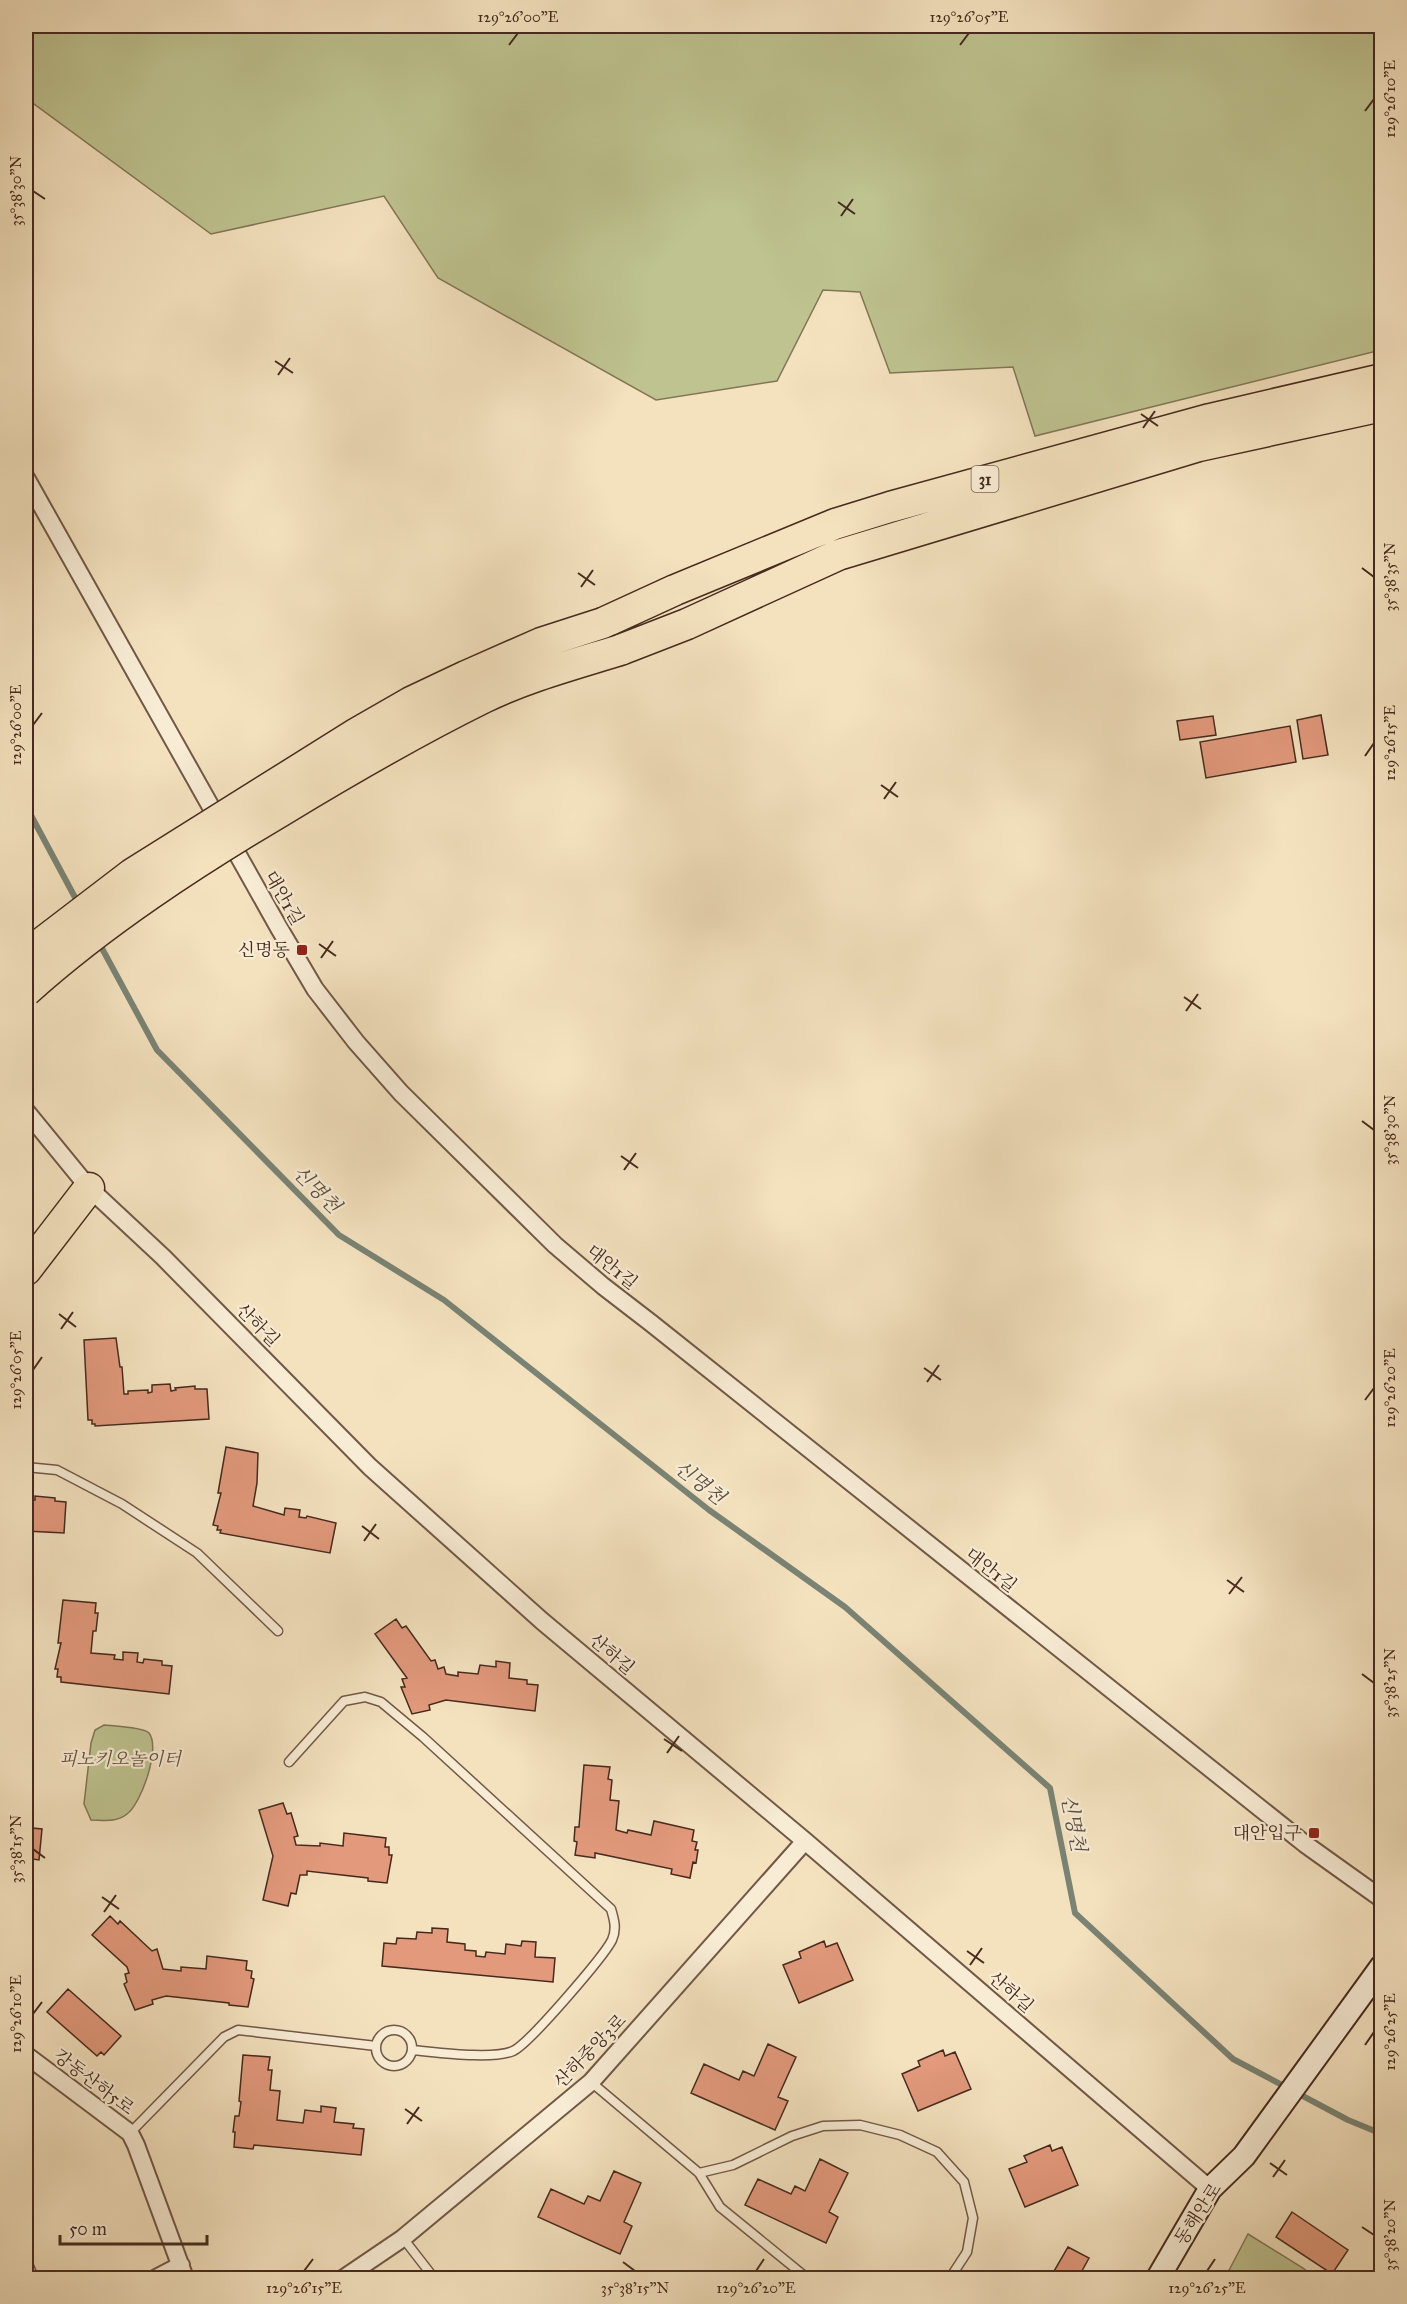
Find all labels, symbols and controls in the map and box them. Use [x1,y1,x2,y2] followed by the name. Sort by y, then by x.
[478,8,559,26] text: 129°26'00"E
[929,8,1009,26] text: 129°26'05"E
[1381,60,1399,138] text: 129°26'10"E
[7,155,25,226] text: 35°38'30"N
[972,466,998,492] road number: 31
[1381,542,1399,611] text: 35°38'35"N
[7,684,25,765] text: 129°26'00"E
[1381,705,1399,781] text: 129°26'15"E
[260,867,308,929] street label: 대안1길
[238,939,290,961] place label: 신명동
[295,943,309,957] marker: 신명동
[1381,1094,1399,1165] text: 35°38'30"N
[288,1160,347,1219] water label: 신명천
[582,1240,642,1294] street label: 대안1길
[232,1299,284,1351] street label: 산하길
[7,1330,25,1410] text: 129°26'05"E
[1381,1348,1399,1428] text: 129°26'20"E
[670,1455,732,1510] water label: 신명천
[961,1543,1021,1597] street label: 대안1길
[585,1629,639,1679] street label: 산하길
[1381,1648,1399,1718] text: 35°38'25"N
[59,1748,182,1770] park label: 피노키오놀이터
[1057,1792,1092,1855] water label: 신명천
[7,1814,25,1883] text: 35°38'15"N
[1232,1822,1302,1844] place label: 대안입구
[1307,1826,1321,1840] marker: 대안입구
[984,1967,1038,2017] street label: 산하길
[7,1975,25,2053] text: 129°26'10"E
[1381,1993,1399,2071] text: 129°26'25"E
[549,2009,631,2093] street label: 산하중앙3로
[49,2045,139,2119] street label: 강동산하5로
[1170,2179,1226,2249] street label: 동해안로
[1381,2199,1399,2271] text: 35°38'20"N
[60,2208,207,2246] scale bar
[69,2218,107,2240] text: 50 m
[266,2279,342,2297] text: 129°26'15"E
[601,2279,670,2297] text: 35°38'15"N
[716,2279,796,2297] text: 129°26'20"E
[1168,2279,1246,2297] text: 129°26'25"E

